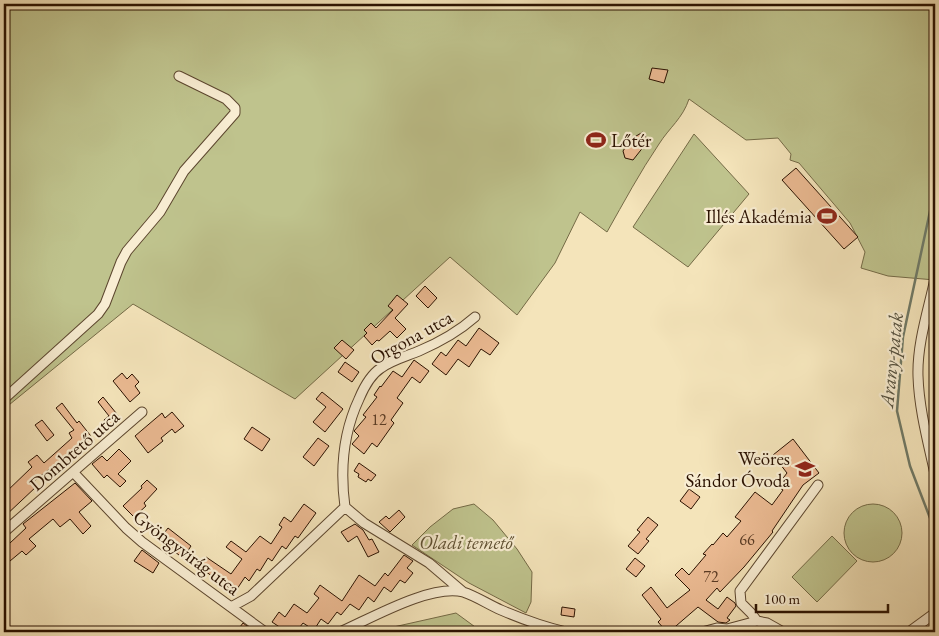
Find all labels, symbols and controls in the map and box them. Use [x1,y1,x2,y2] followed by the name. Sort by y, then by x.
[611,128,652,153] place label: Lőtér
[585,129,607,151] sports icon: Lőtér
[705,204,812,229] place label: Illés Akadémia
[816,205,838,227] sports icon: Illés Akadémia
[365,304,457,370] street label: Orgona utca
[873,311,909,411] water label: Arany-patak
[24,404,125,497] street label: Dombtető utca
[371,409,387,430] house number: 12
[685,446,790,493] place label: Weöres Sándor Óvoda
[794,458,816,480] school or university icon: Weöres Sándor Óvoda
[128,504,246,601] street label: Gyöngyvirág utca
[739,529,755,550] house number: 66
[419,530,514,555] park label: Oladi temető
[703,566,719,587] house number: 72
[756,581,889,613] scale bar
[764,589,801,608] text: 100 m

